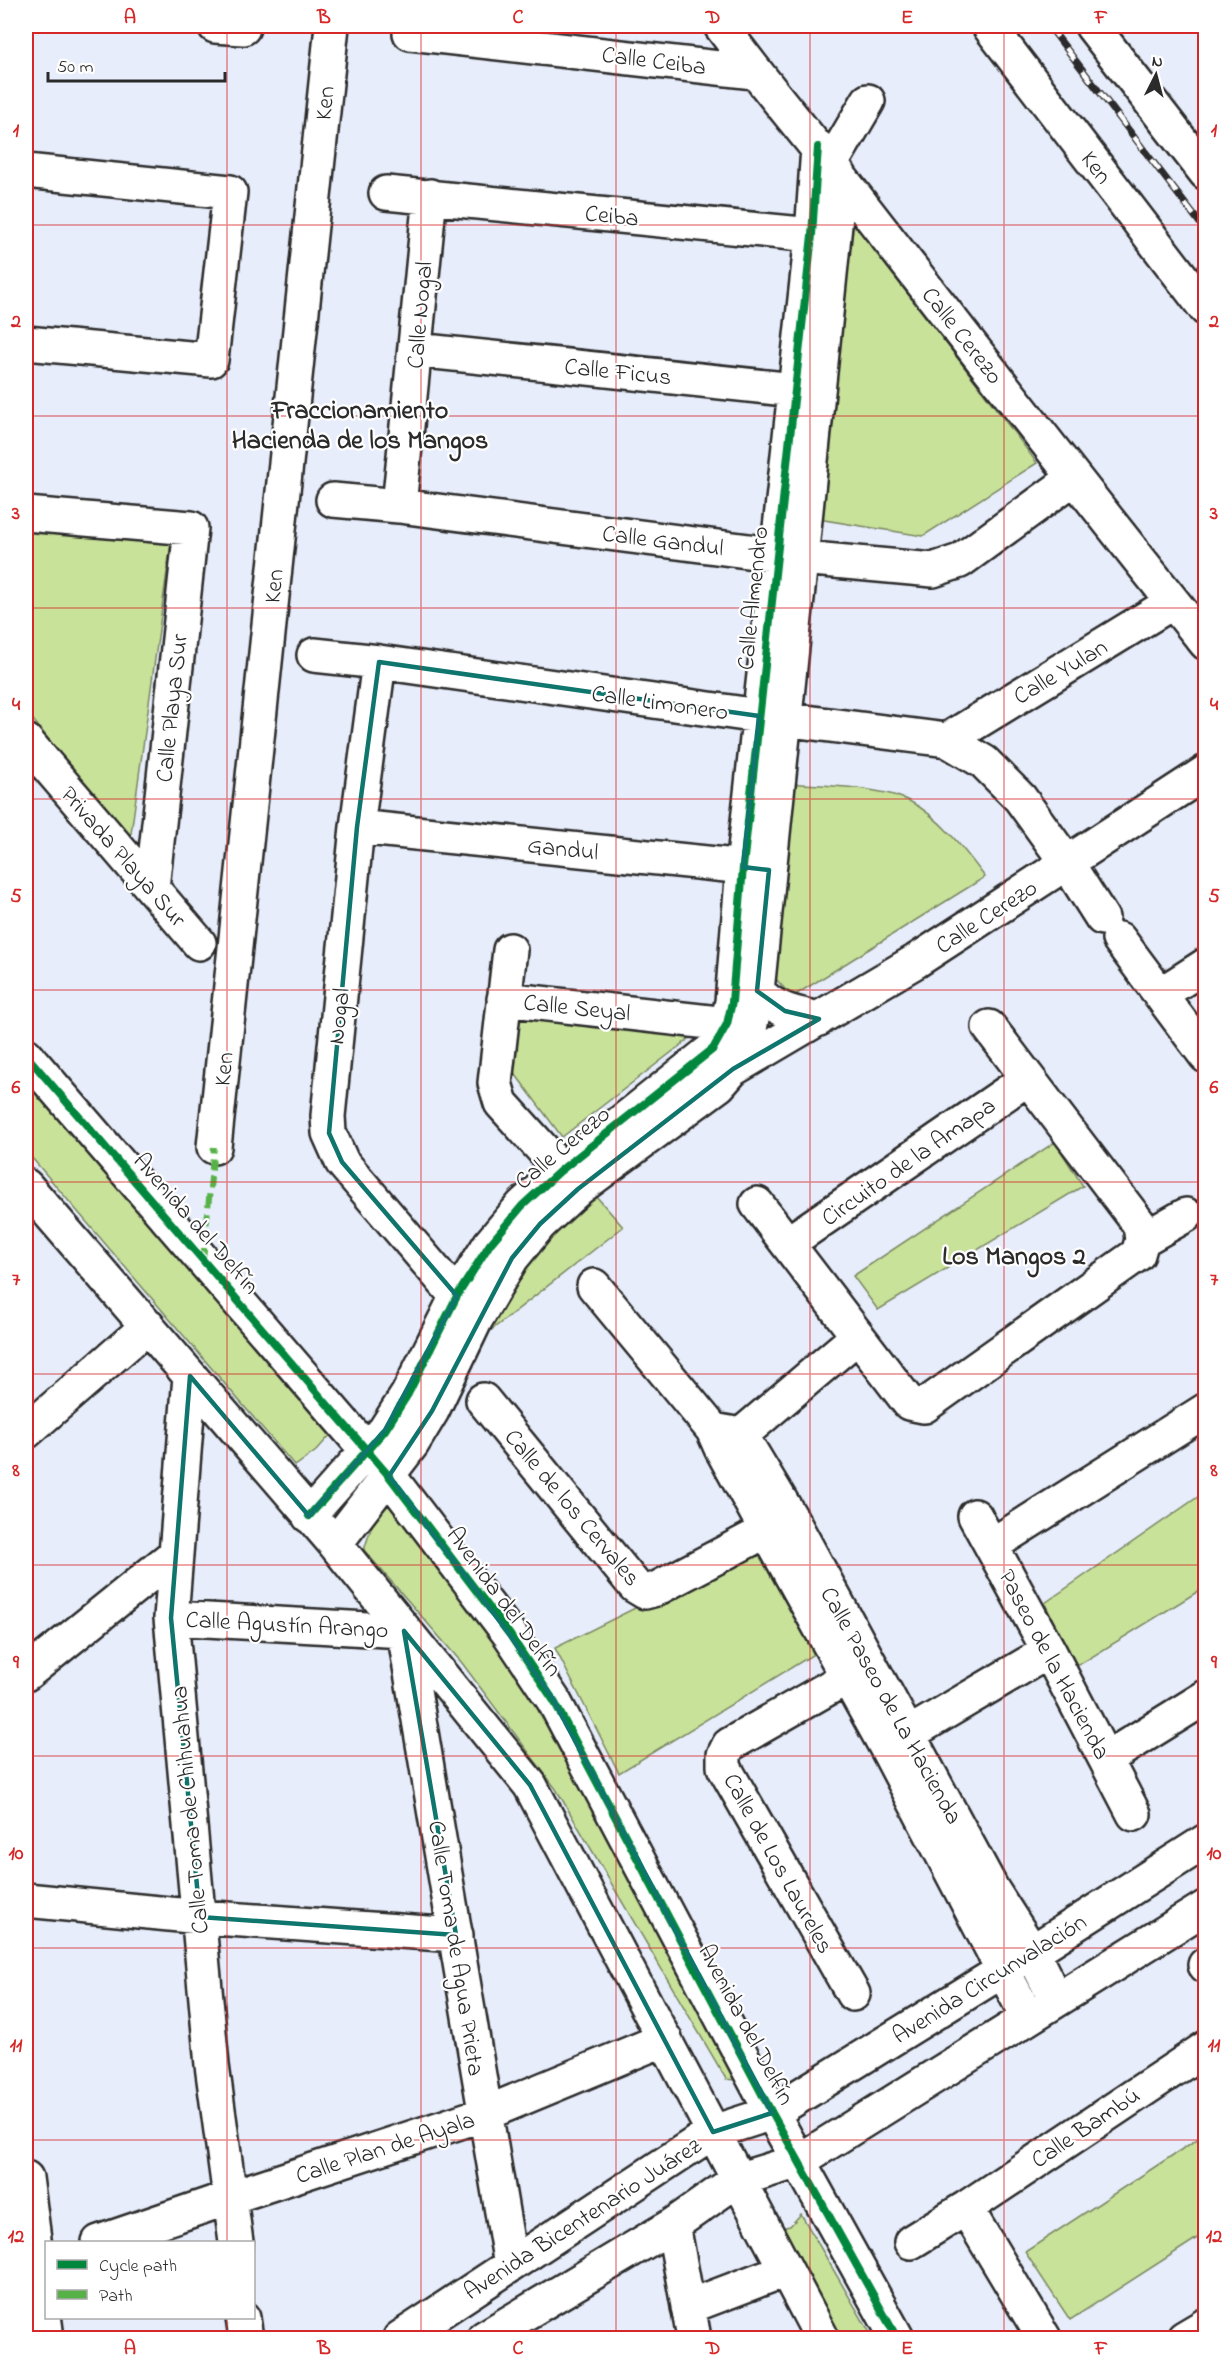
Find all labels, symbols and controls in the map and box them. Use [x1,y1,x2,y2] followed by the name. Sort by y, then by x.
[124,4,136,33] text: A
[316,4,331,33] text: B
[513,4,524,33] text: C
[705,4,720,33] text: D
[901,4,913,33] text: E
[1094,4,1108,33] text: F
[600,39,708,86] street label: Calle Ceiba
[48,45,225,83] scale bar
[1126,45,1186,105] north arrow
[1151,50,1164,75] text: N
[57,55,94,81] text: 50 m
[307,84,346,122] street label: Ken
[13,117,20,146] text: 1
[1211,117,1218,146] text: 1
[1071,144,1119,193] street label: Ken
[583,197,640,238] street label: Ceiba
[399,260,444,370] street label: Calle Nogal
[912,280,1010,393] street label: Calle Cerezo
[10,308,21,337] text: 2
[1208,308,1219,337] text: 2
[563,350,673,397] street label: Calle Ficus
[232,393,488,462] district label: Fraccionamiento Hacienda de los Mangos
[11,500,20,529] text: 3
[1209,500,1218,529] text: 3
[600,518,725,567] street label: Calle Gandul
[730,525,779,672] street label: Calle Almendro
[256,567,295,605] street label: Ken
[1008,631,1115,715] street label: Calle Yulan
[148,632,200,784] street label: Calle Playa Sur
[589,678,730,731] street label: Calle Limonero
[12,691,21,720] text: 4
[1210,691,1219,720] text: 4
[50,779,194,937] street label: Privada Playa Sur
[526,829,600,872] street label: Gandul
[929,872,1045,964] street label: Calle Cerezo
[10,883,22,912] text: 5
[1208,883,1220,912] text: 5
[320,986,361,1046] street label: Nogal
[521,986,632,1034] street label: Calle Seyal
[206,1050,245,1088] street label: Ken
[12,1074,21,1103] text: 6
[1210,1074,1219,1103] text: 6
[815,1090,1004,1236] street label: Circuito de la Amapa
[508,1098,619,1199] street label: Calle Cerezo
[123,1146,267,1303] street label: Avenida del Delfín
[942,1239,1086,1278] district label: Los Mangos 2
[12,1266,21,1295] text: 7
[1210,1266,1219,1295] text: 7
[495,1422,648,1595] street label: Calle de los Cervales
[11,1457,20,1486] text: 8
[1209,1457,1218,1486] text: 8
[436,1520,569,1685] street label: Avenida del Delfín
[988,1564,1118,1767] street label: Paseo de la Hacienda
[810,1581,970,1831] street label: Calle Paseo de La Hacienda
[185,1604,389,1649] street label: Calle Agustín Arango
[12,1649,20,1678] text: 9
[1210,1649,1218,1678] text: 9
[163,1684,220,1935] street label: Calle Toma de Chihuahua
[713,1768,841,1961] street label: Calle de Los Laureles
[417,1818,492,2079] street label: Calle Toma de Agua Prieta
[9,1840,24,1869] text: 10
[1207,1840,1222,1869] text: 10
[886,1906,1094,2054] street label: Avenida Circunvalación
[688,1938,802,2112] street label: Avenida del Delfín
[10,2032,23,2061] text: 11
[1208,2032,1221,2061] text: 11
[1025,2080,1148,2179] street label: Calle Bambú
[292,2104,480,2196] street label: Calle Plan de Ayala
[457,2129,710,2310] street label: Avenida Bicentenario Juárez
[8,2223,24,2252] text: 12
[1206,2223,1222,2252] text: 12
[45,2241,255,2319] legend
[99,2254,177,2280] text: Cycle path
[99,2284,133,2310] text: Path
[124,2335,136,2364] text: A
[316,2335,331,2364] text: B
[513,2335,524,2364] text: C
[705,2335,720,2364] text: D
[901,2335,913,2364] text: E
[1094,2335,1108,2364] text: F

